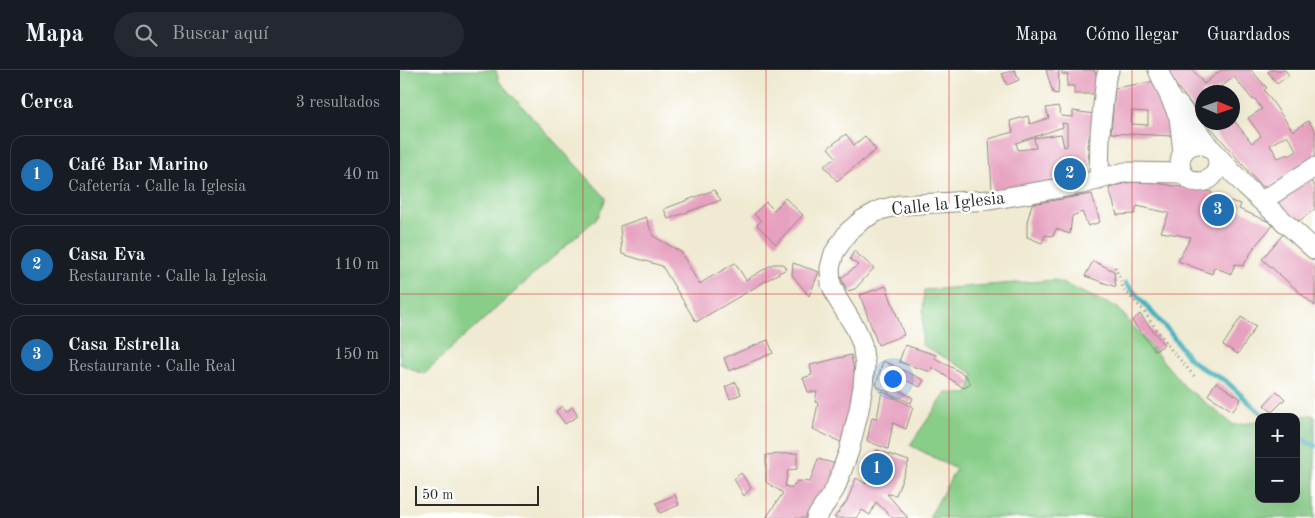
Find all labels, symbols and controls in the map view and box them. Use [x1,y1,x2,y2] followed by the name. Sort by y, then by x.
[114,12,464,57] search box
[132,21,160,49] icon: search
[25,23,84,47] text: Mapa
[172,25,268,44] text: Buscar aquí
[1015,26,1057,44] text: Mapa
[1085,26,1179,44] text: Cómo llegar
[1207,26,1290,44] text: Guardados
[1195,85,1240,130] north arrow
[20,92,73,113] text: Cerca
[296,95,380,111] text: 3 resultados
[1054,155,1086,193] pin: 2
[68,156,208,175] text: Café Bar Marino
[32,167,42,183] text: 1
[343,167,379,183] text: 40 m
[68,179,246,195] text: Cafetería · Calle la Iglesia
[890,189,1006,219] street label: Calle la Iglesia
[1202,191,1234,229] pin: 3
[68,246,145,265] text: Casa Eva
[32,257,42,273] text: 2
[334,257,379,273] text: 110 m
[68,269,267,285] text: Restaurante · Calle la Iglesia
[68,336,180,355] text: Casa Estrella
[32,347,42,363] text: 3
[334,347,379,363] text: 150 m
[68,359,235,375] text: Restaurante · Calle Real
[880,366,906,392] your location
[1255,413,1300,503] map controls
[1255,413,1300,458] button: +
[861,450,893,488] pin: 1
[1255,458,1300,503] button: −
[415,483,539,506] scale bar
[422,488,453,502] text: 50 m

